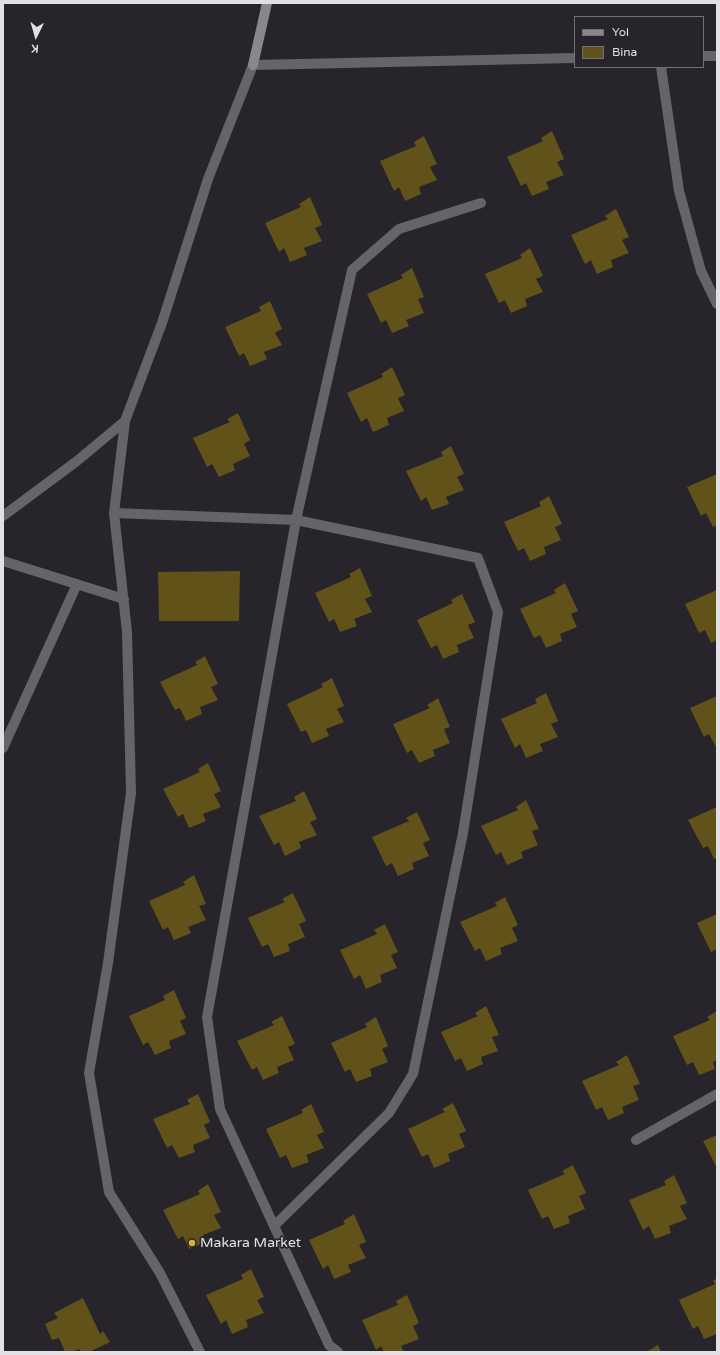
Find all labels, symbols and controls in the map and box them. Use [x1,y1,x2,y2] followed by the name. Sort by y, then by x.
[16,16,56,56] north arrow
[574,16,704,68] legend
[612,25,629,39] text: Yol
[31,42,39,55] text: K
[612,45,637,59] text: Bina
[200,1235,301,1251] place label: Makara Market
[187,1238,197,1248] marker: Makara Market

